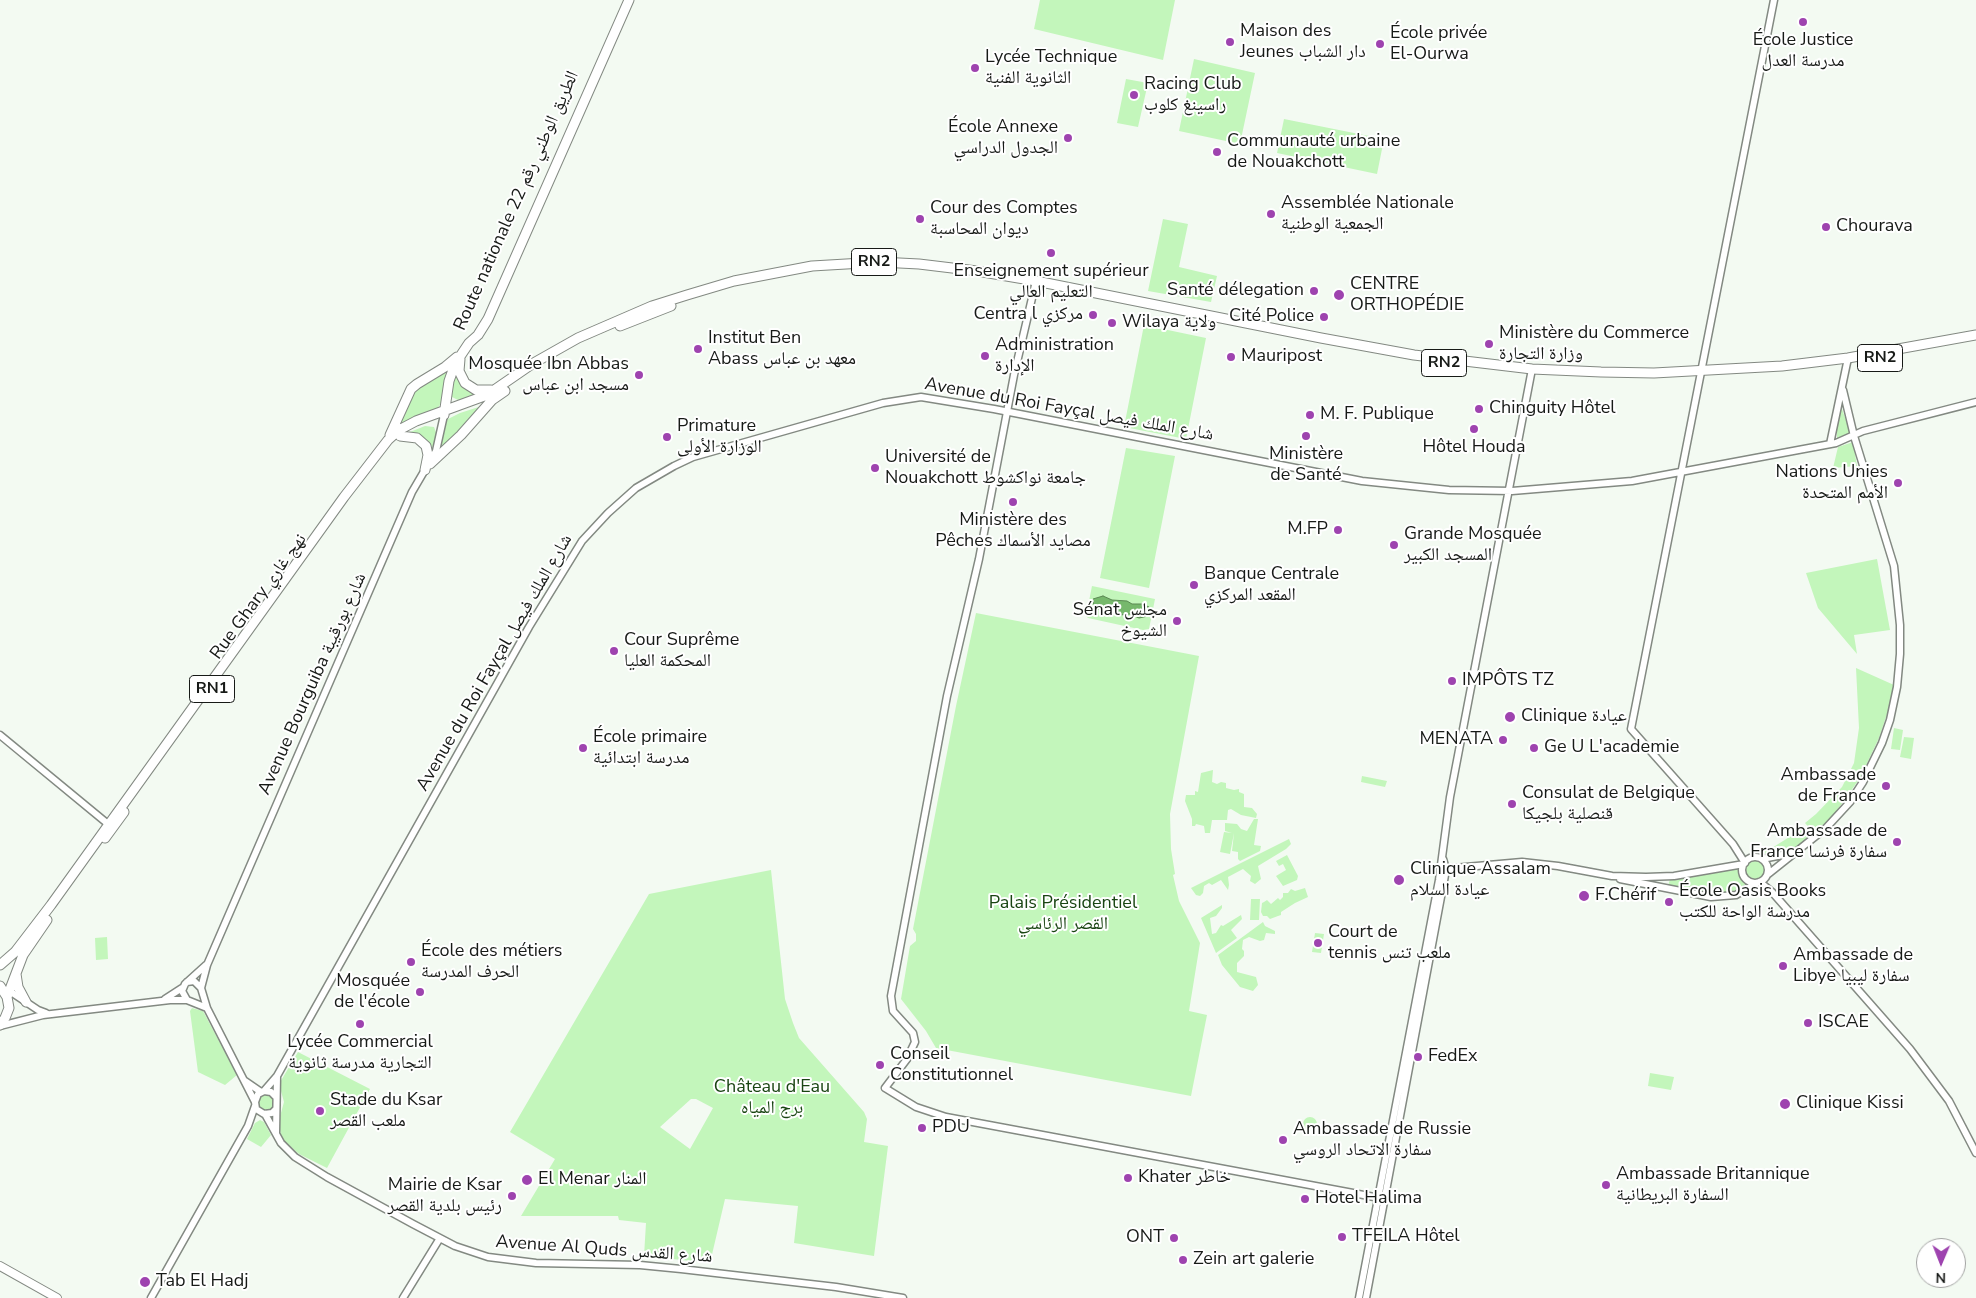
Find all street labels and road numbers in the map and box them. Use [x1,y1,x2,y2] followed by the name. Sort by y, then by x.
[450,68,584,334] street label: Route nationale 22 الطريق الوطني رقم
[852,248,896,276] road number: RN2
[1858,344,1902,372] road number: RN2
[1422,349,1466,376] road number: RN2
[923,374,1215,446] street label: Avenue du Roi Fayçal شارع الملك فيصل
[206,530,312,664] street label: Rue Ghary نهج غاري
[412,531,578,795] street label: Avenue du Roi Fayçal شارع الملك فيصل
[254,570,372,798] street label: Avenue Bourguiba شارع بورقيبة
[190,676,234,702] road number: RN1
[495,1232,713,1268] street label: Avenue Al Quds شارع القدس

